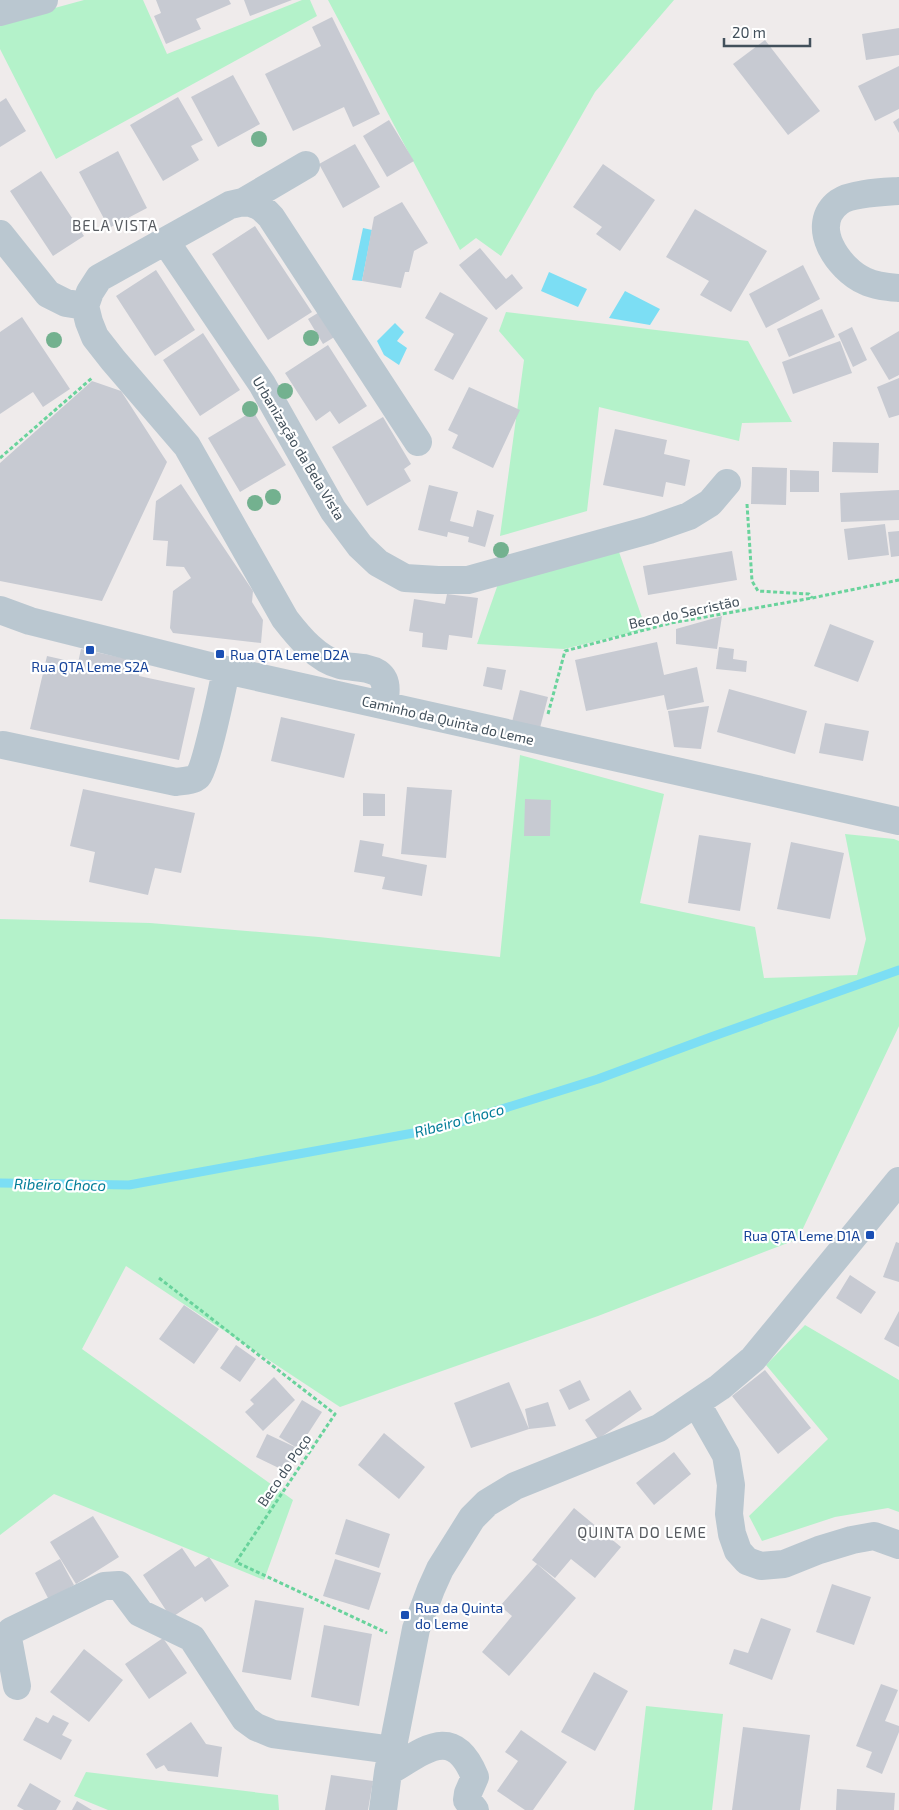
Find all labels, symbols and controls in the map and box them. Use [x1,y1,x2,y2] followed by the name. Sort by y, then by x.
[724,15,810,47] scale bar
[732,23,766,41] text: 20 m
[72,216,158,234] district label: BELA VISTA
[249,373,349,523] street label: Urbanização da Bela Vista
[627,592,741,632] street label: Beco do Sacristão
[84,644,96,656] marker: Rua QTA Leme S2A
[230,646,349,663] place label: Rua QTA Leme D2A
[214,648,226,660] marker: Rua QTA Leme D2A
[31,658,149,675] place label: Rua QTA Leme S2A
[360,692,536,748] street label: Caminho da Quinta do Leme
[412,1099,506,1141] water label: Ribeiro Choco
[14,1174,106,1194] water label: Ribeiro Choco
[743,1227,860,1244] place label: Rua QTA Leme D1A
[864,1229,876,1241] marker: Rua QTA Leme D1A
[253,1430,315,1510] street label: Beco do Poço
[577,1523,707,1542] district label: QUINTA DO LEME
[415,1599,503,1632] place label: Rua da Quinta do Leme
[399,1609,411,1621] marker: Rua da Quinta do Leme

